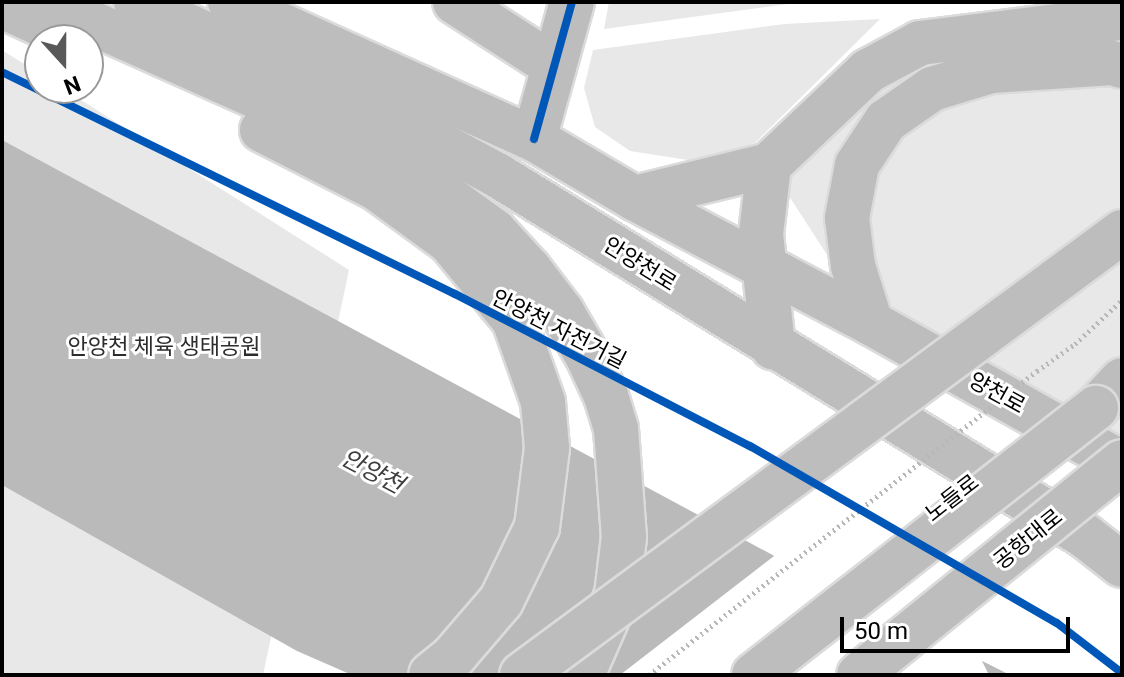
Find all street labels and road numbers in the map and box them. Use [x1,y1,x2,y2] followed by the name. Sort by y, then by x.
[599,231,681,297] street label: 안양천로
[487,284,631,374] street label: 안양천 자전거길
[964,367,1030,419] street label: 양천로
[920,469,984,527] street label: 노들로
[988,503,1068,575] street label: 공항대로

